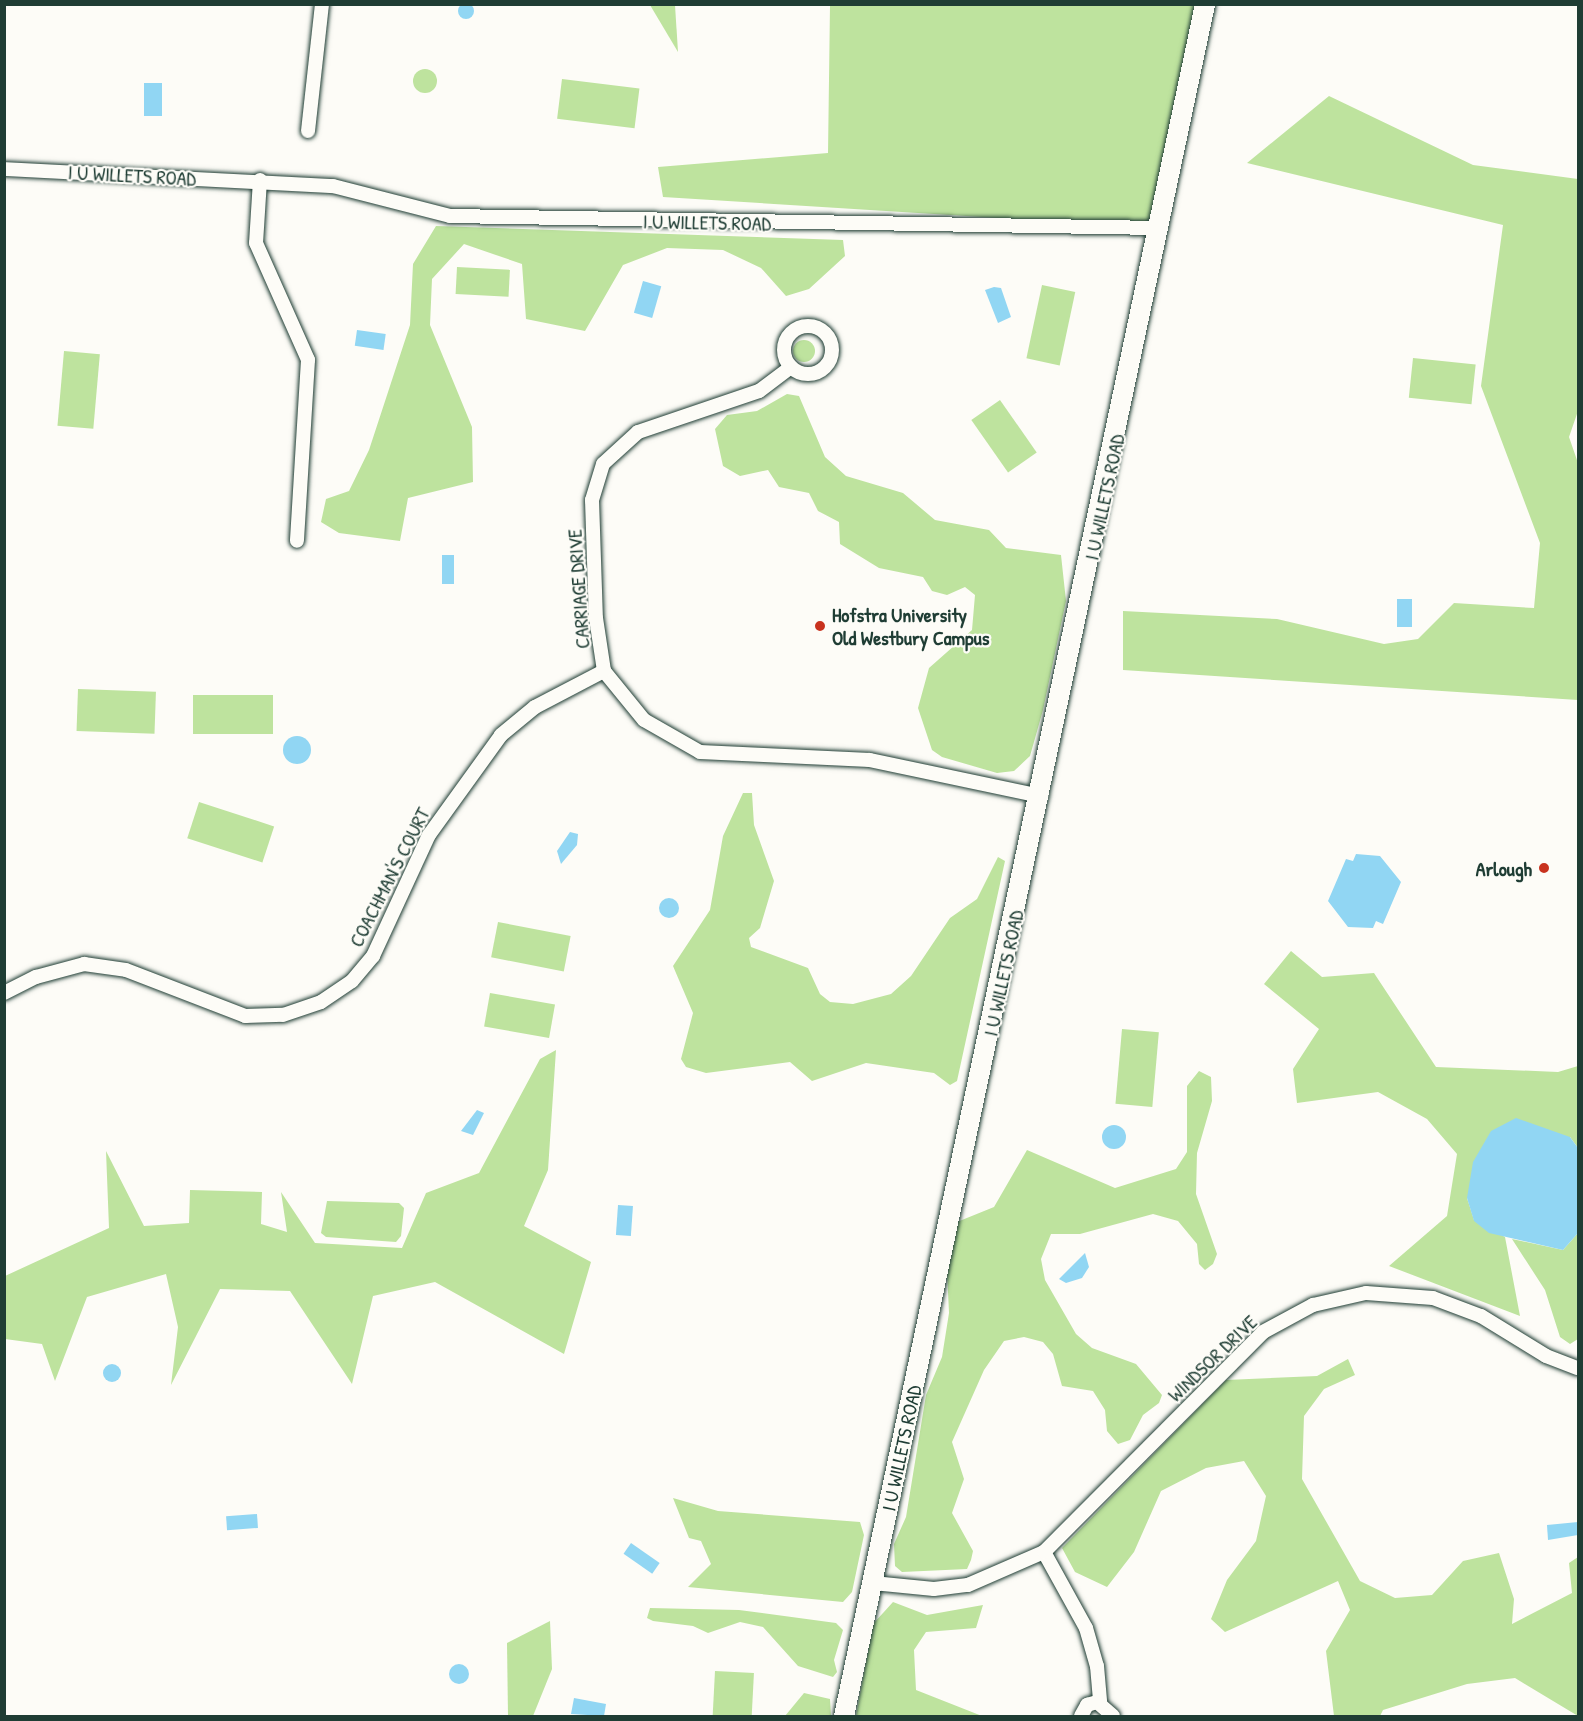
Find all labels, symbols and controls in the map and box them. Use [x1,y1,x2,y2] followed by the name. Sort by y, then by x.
[67,160,197,190] street label: I U WILLETS ROAD
[643,209,771,235] street label: I U WILLETS ROAD
[1079,432,1129,562] street label: I U WILLETS ROAD
[562,528,594,650] street label: CARRIAGE DRIVE
[832,602,989,649] place label: Hofstra University Old Westbury Campus
[813,619,827,633] marker: Hofstra University Old Westbury Campus
[344,803,434,951] street label: COACHMAN'S COURT
[1476,856,1532,880] place label: Arlough
[1537,861,1551,875] marker: Arlough
[978,908,1028,1038] street label: I U WILLETS ROAD
[1162,1310,1262,1406] street label: WINDSOR DRIVE
[876,1383,926,1513] street label: I U WILLETS ROAD

